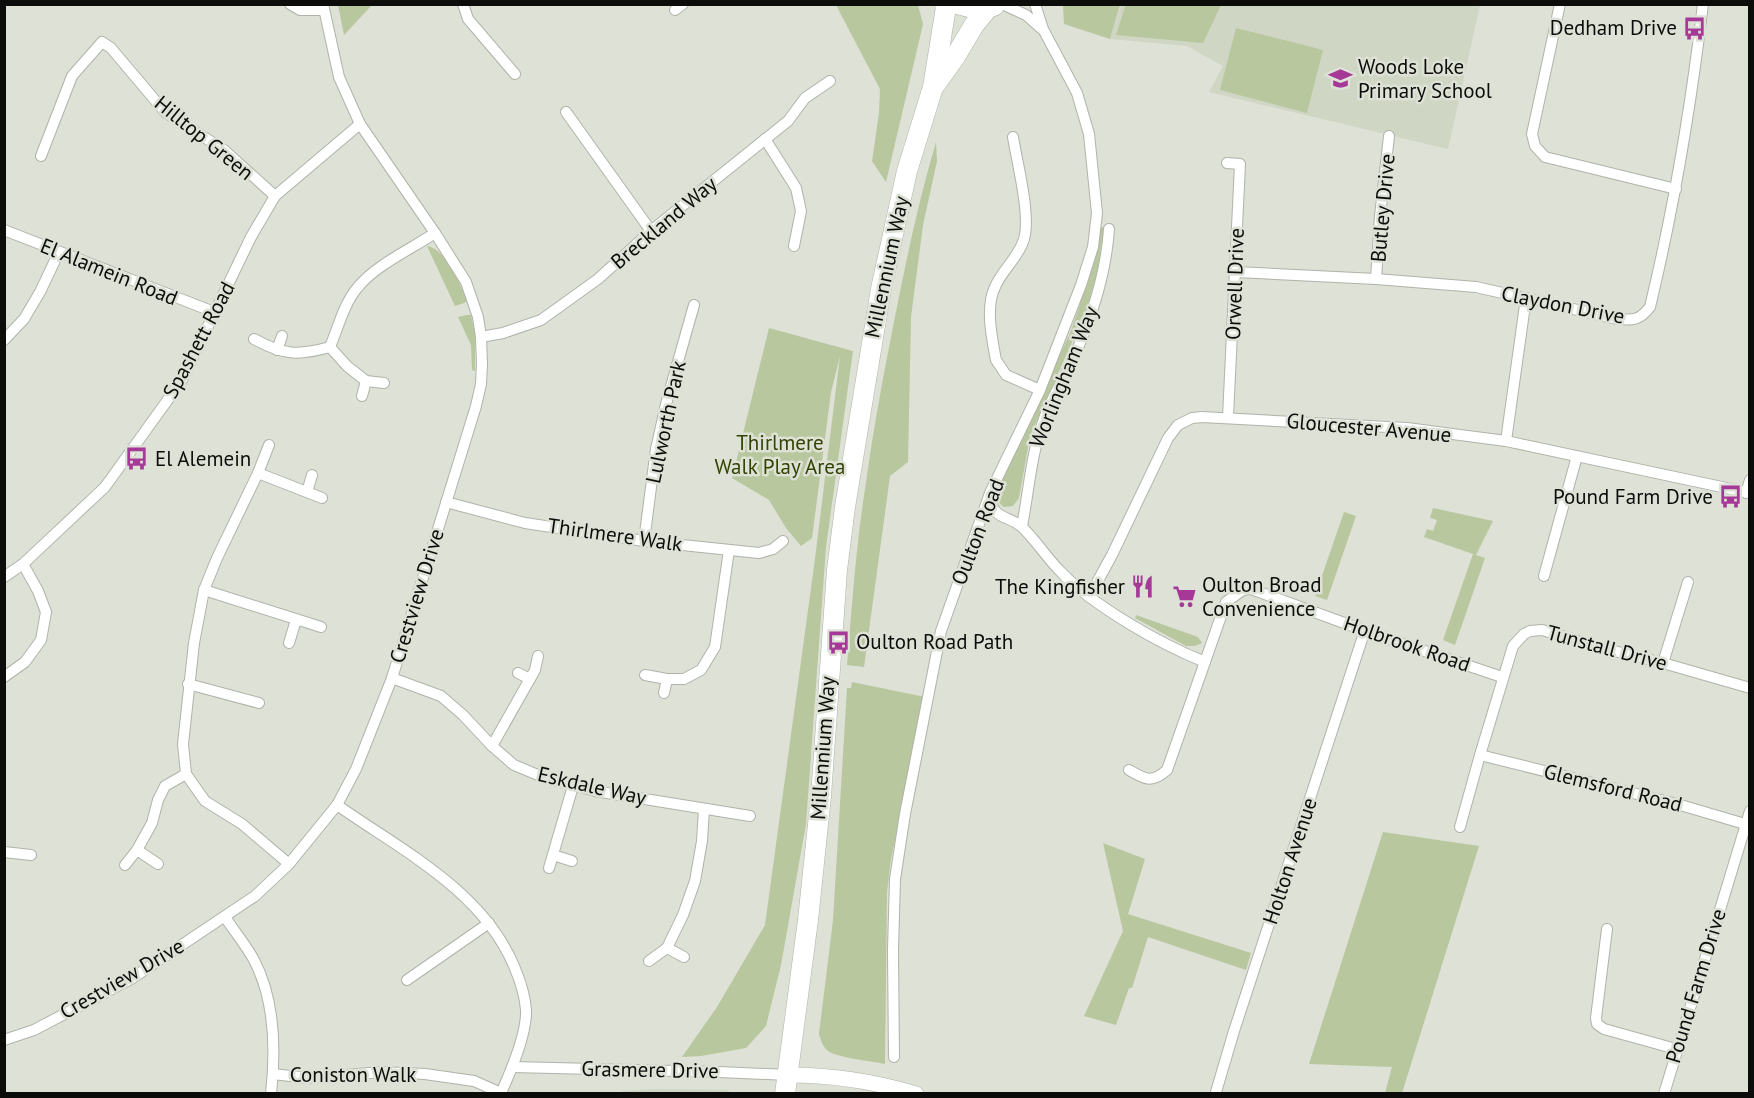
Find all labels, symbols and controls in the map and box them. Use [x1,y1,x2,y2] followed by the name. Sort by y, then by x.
[1550,14,1677,41] place label: Dedham Drive
[1682,15,1708,41] bus stop icon: Dedham Drive
[1358,53,1492,104] place label: Woods Loke Primary School
[1327,66,1353,92] school or university icon: Woods Loke Primary School
[149,89,259,186] street label: Hilltop Green
[1364,153,1401,263] street label: Butley Drive
[605,170,723,275] street label: Breckland Way
[858,193,915,340] street label: Millennium Way
[1219,227,1250,341] street label: Orwell Drive
[36,232,182,311] street label: El Alamein Road
[157,277,241,403] street label: Spashett Road
[1499,279,1627,330] street label: Claydon Drive
[1023,302,1104,452] street label: Worlingham Way
[639,358,692,486] street label: Lulworth Park
[1286,407,1453,448] street label: Gloucester Avenue
[715,429,845,480] park label: Thirlmere Walk Play Area
[155,445,251,472] place label: El Alemein
[124,446,150,472] bus stop icon: El Alemein
[945,475,1010,589] street label: Oulton Road
[1553,483,1713,510] place label: Pound Farm Drive
[1718,484,1744,510] bus stop icon: Pound Farm Drive
[546,512,684,557] street label: Thirlmere Walk
[383,525,450,666] street label: Crestview Drive
[1202,571,1321,622] place label: Oulton Broad Convenience
[995,573,1125,600] place label: The Kingfisher
[1130,574,1156,600] restaurant icon: The Kingfisher
[1171,584,1197,610] supermarket icon: Oulton Broad Convenience
[1340,609,1474,678] street label: Holbrook Road
[1544,618,1670,677] street label: Tunstall Drive
[856,628,1013,655] place label: Oulton Road Path
[825,629,851,655] bus stop icon: Oulton Road Path
[804,675,841,821] street label: Millennium Way
[1541,757,1685,818] street label: Glemsford Road
[535,760,649,811] street label: Eskdale Way
[1256,794,1323,928] street label: Holton Avenue
[1659,905,1732,1066] street label: Pound Farm Drive
[55,932,189,1025] street label: Crestview Drive
[581,1055,719,1084] street label: Grasmere Drive
[290,1061,416,1088] street label: Coniston Walk

